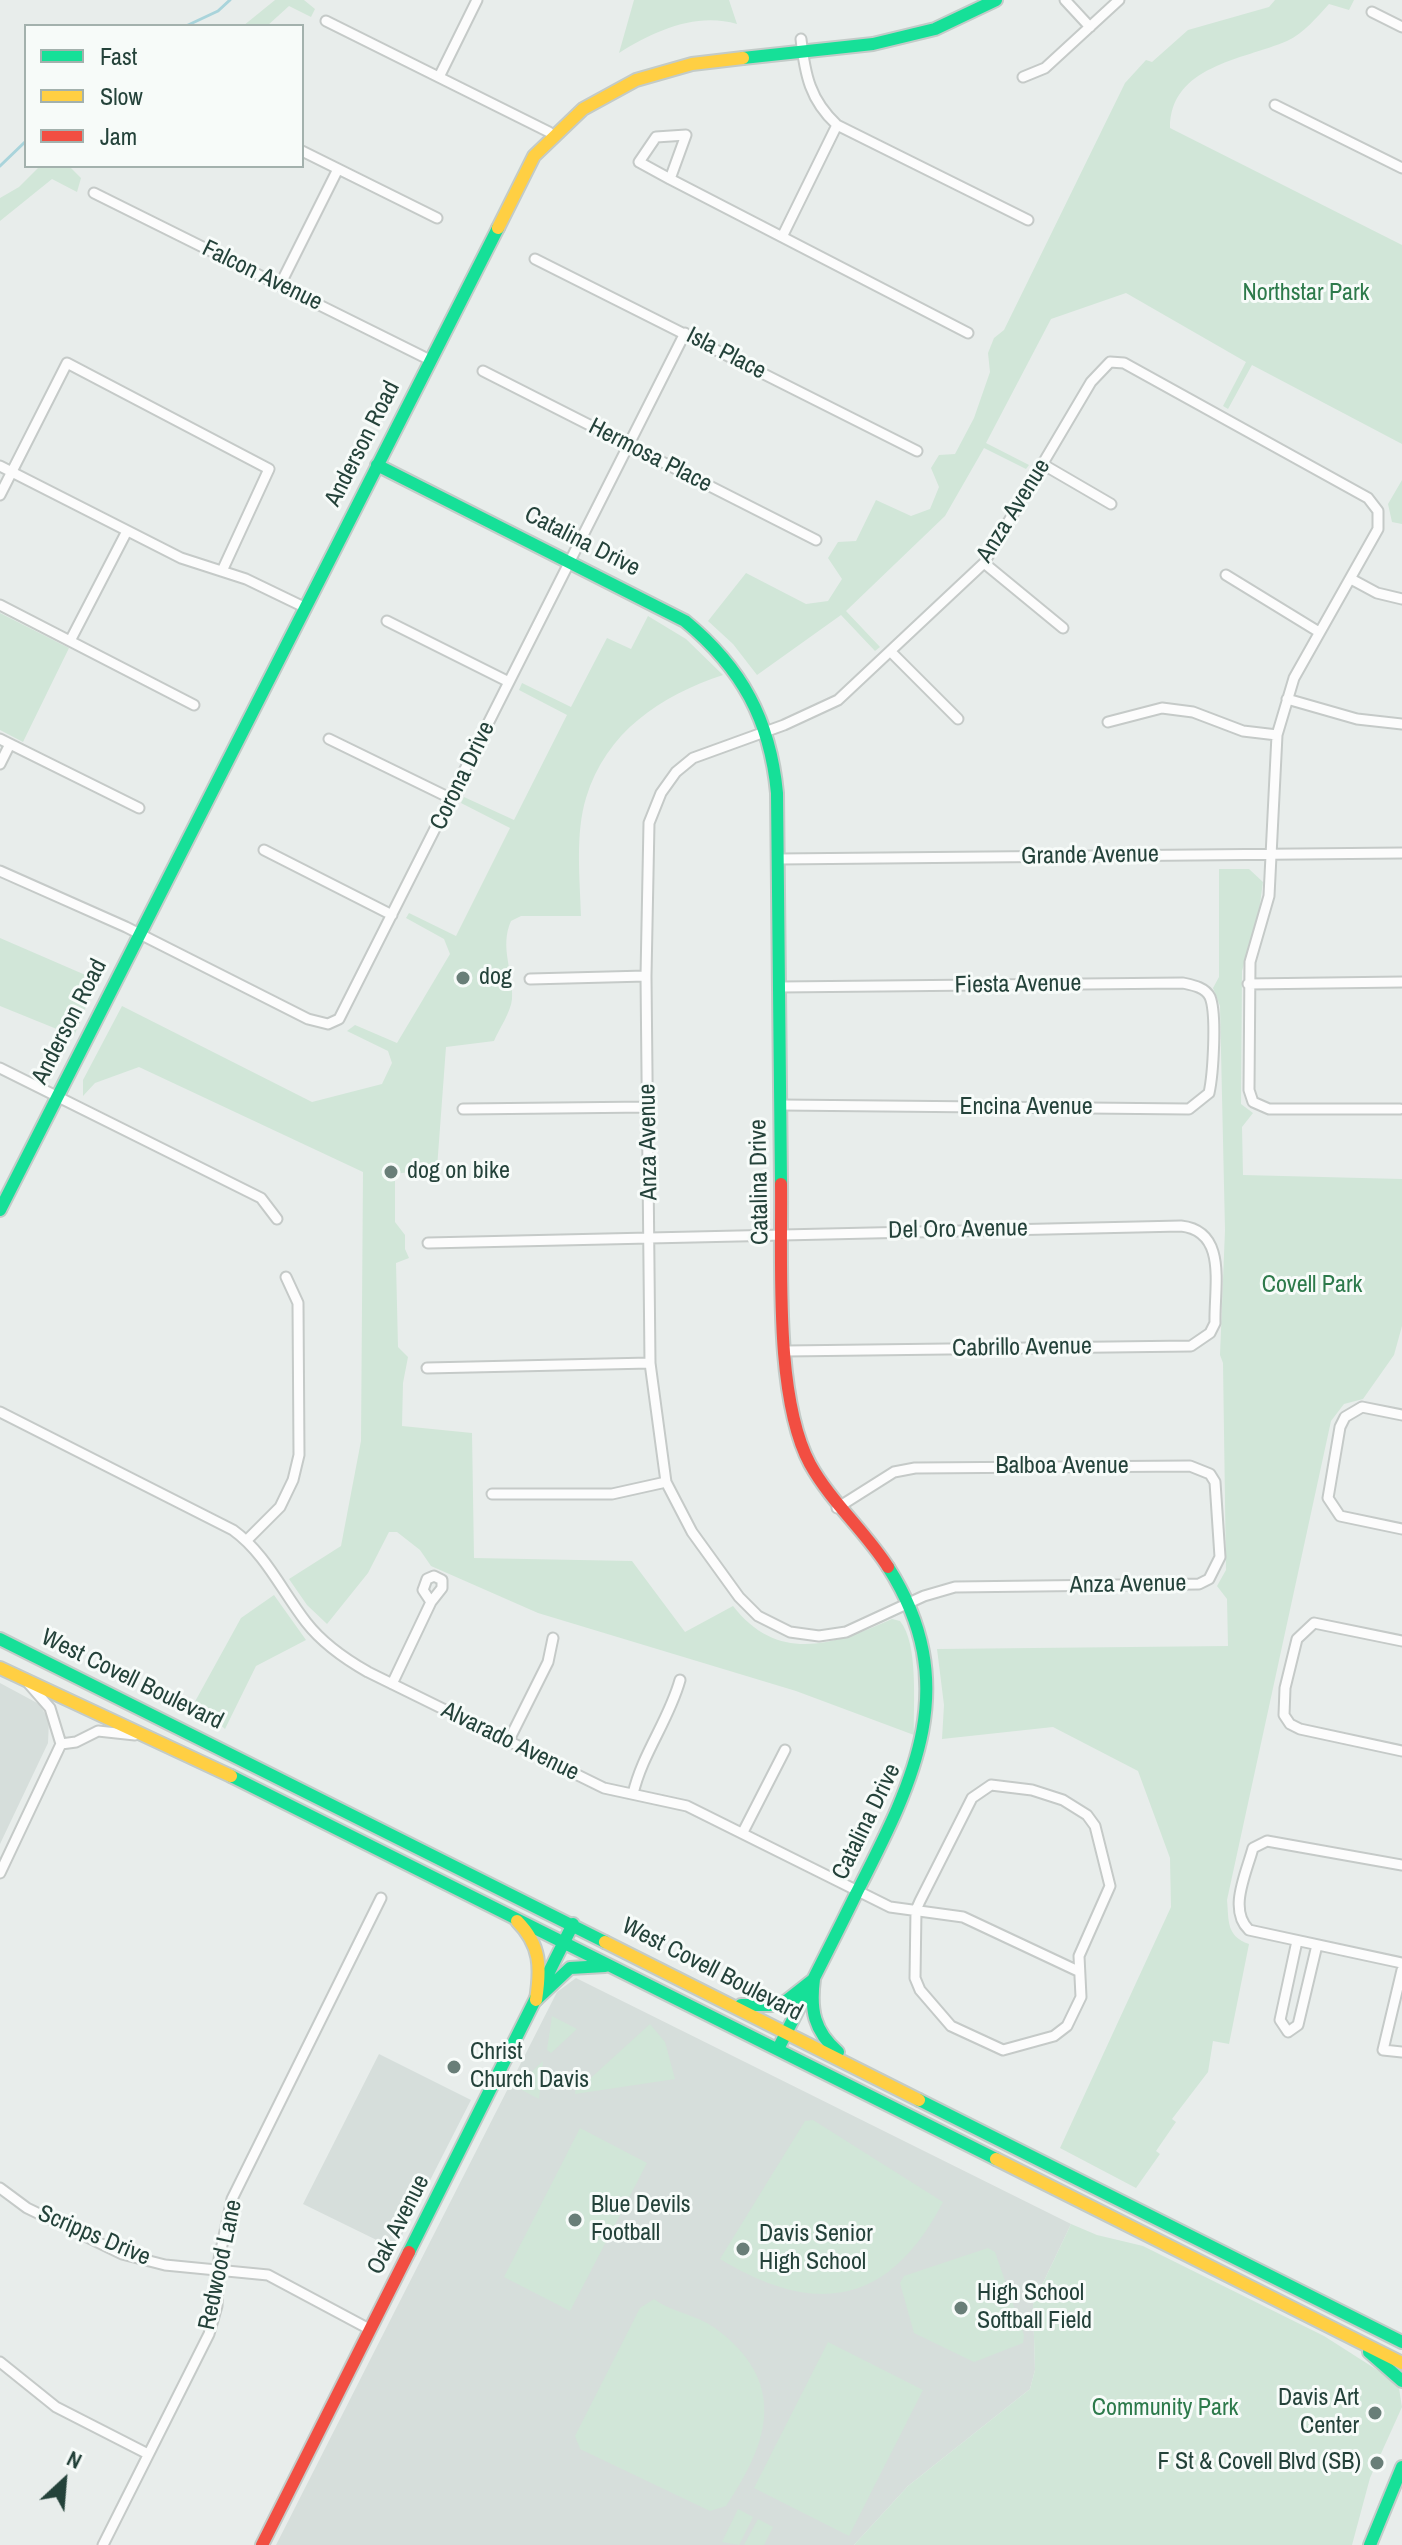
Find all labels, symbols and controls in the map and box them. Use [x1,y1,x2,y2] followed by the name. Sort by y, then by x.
[24,24,304,168] legend
[100,40,137,72] text: Fast
[100,80,143,112] text: Slow
[100,120,137,152] text: Jam
[197,235,327,317] street label: Falcon Avenue
[1243,280,1369,308] park label: Northstar Park
[681,322,771,386] street label: Isla Place
[319,377,407,511] street label: Anderson Road
[584,413,716,499] street label: Hermosa Place
[971,454,1057,568] street label: Anza Avenue
[519,501,645,583] street label: Catalina Drive
[424,717,502,835] street label: Corona Drive
[1021,840,1159,872] street label: Grande Avenue
[26,955,114,1089] street label: Anderson Road
[479,964,512,992] place label: dog
[454,969,472,987] marker: dog
[954,969,1082,1001] street label: Fiesta Avenue
[634,1083,664,1201] street label: Anza Avenue
[959,1094,1093,1122] street label: Encina Avenue
[745,1119,775,1245] street label: Catalina Drive
[407,1158,510,1186] place label: dog on bike
[382,1163,400,1181] marker: dog on bike
[888,1214,1028,1246] street label: Del Oro Avenue
[1262,1272,1362,1300] park label: Covell Park
[952,1332,1092,1364] street label: Cabrillo Avenue
[995,1453,1129,1481] street label: Balboa Avenue
[1069,1570,1187,1600] street label: Anza Avenue
[36,1624,228,1736] street label: West Covell Boulevard
[436,1696,584,1788] street label: Alvarado Avenue
[826,1759,908,1885] street label: Catalina Drive
[617,1912,807,2028] street label: West Covell Boulevard
[470,2039,589,2095] place label: Christ Church Davis
[445,2058,463,2076] marker: Christ Church Davis
[362,2170,436,2280] street label: Oak Avenue
[591,2192,691,2248] place label: Blue Devils Football
[193,2197,249,2333] street label: Redwood Lane
[34,2199,154,2273] street label: Scripps Drive
[566,2211,584,2229] marker: Blue Devils Football
[759,2221,873,2277] place label: Davis Senior High School
[734,2240,752,2258] marker: Davis Senior High School
[977,2280,1092,2336] place label: High School Softball Field
[952,2299,970,2317] marker: High School Softball Field
[1278,2385,1359,2441] place label: Davis Art Center
[1092,2395,1238,2423] park label: Community Park
[1366,2404,1384,2422] marker: Davis Art Center
[24,2441,104,2521] north arrow
[62,2443,87,2476] text: N
[1158,2449,1361,2477] place label: F St & Covell Blvd (SB)
[1368,2454,1386,2472] marker: F St & Covell Blvd (SB)

